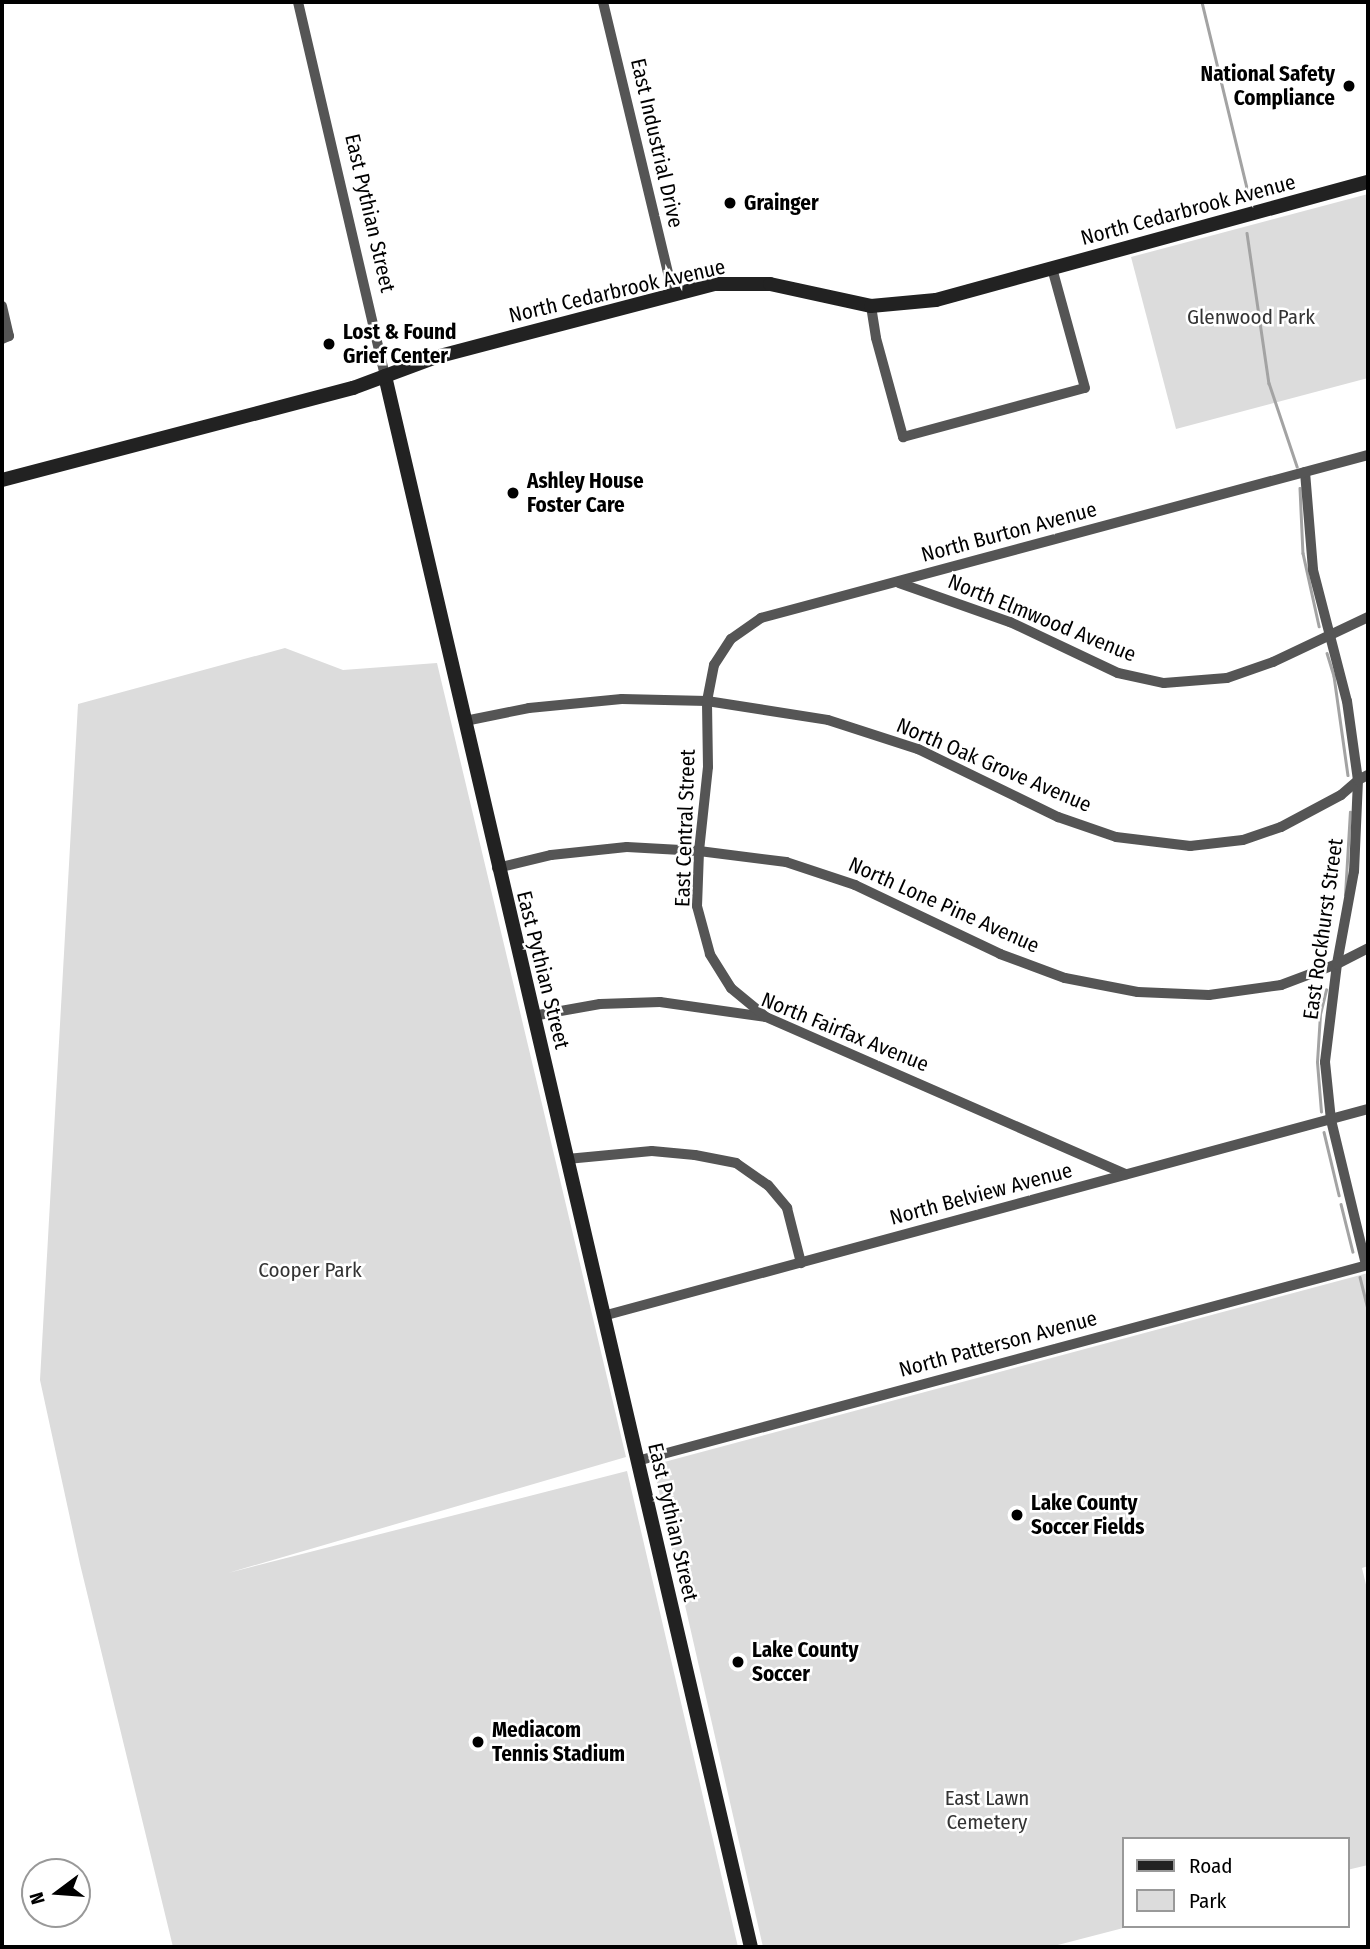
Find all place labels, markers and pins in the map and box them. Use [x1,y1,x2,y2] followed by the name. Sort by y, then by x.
[1201,61,1335,111] place label: National Safety Compliance
[1341,78,1357,94] marker: National Safety Compliance
[744,190,819,216] place label: Grainger
[722,195,738,211] marker: Grainger
[343,319,457,369] place label: Lost & Found Grief Center
[321,336,337,352] marker: Lost & Found Grief Center
[527,468,644,518] place label: Ashley House Foster Care
[505,485,521,501] marker: Ashley House Foster Care
[1031,1490,1144,1540] place label: Lake County Soccer Fields
[1009,1507,1025,1523] marker: Lake County Soccer Fields
[752,1637,859,1687] place label: Lake County Soccer
[730,1654,746,1670] marker: Lake County Soccer
[492,1717,625,1767] place label: Mediacom Tennis Stadium
[470,1734,486,1750] marker: Mediacom Tennis Stadium

